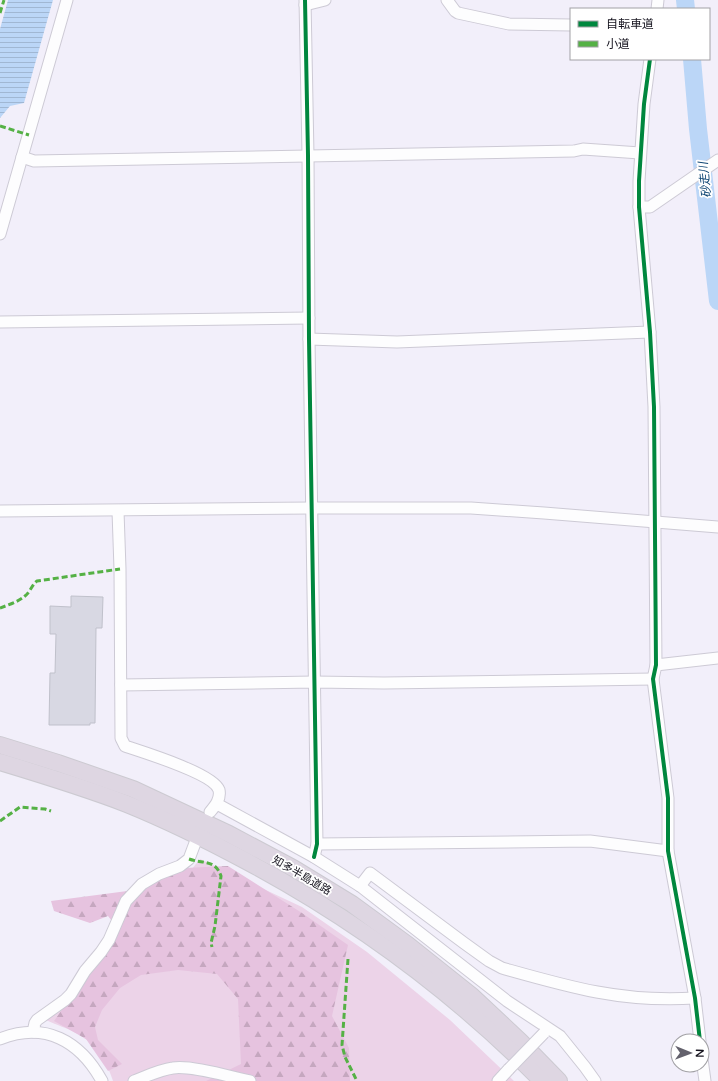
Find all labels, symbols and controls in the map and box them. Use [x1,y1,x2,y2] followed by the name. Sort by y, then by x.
[570,8,710,60] legend
[606,17,654,31] text: 自転車道
[606,37,630,51] text: 小道
[696,159,714,199] water label: 砂走川
[270,853,334,898] street label: 知多半島道路
[670,1033,710,1073] north arrow
[693,1049,706,1058] text: N

